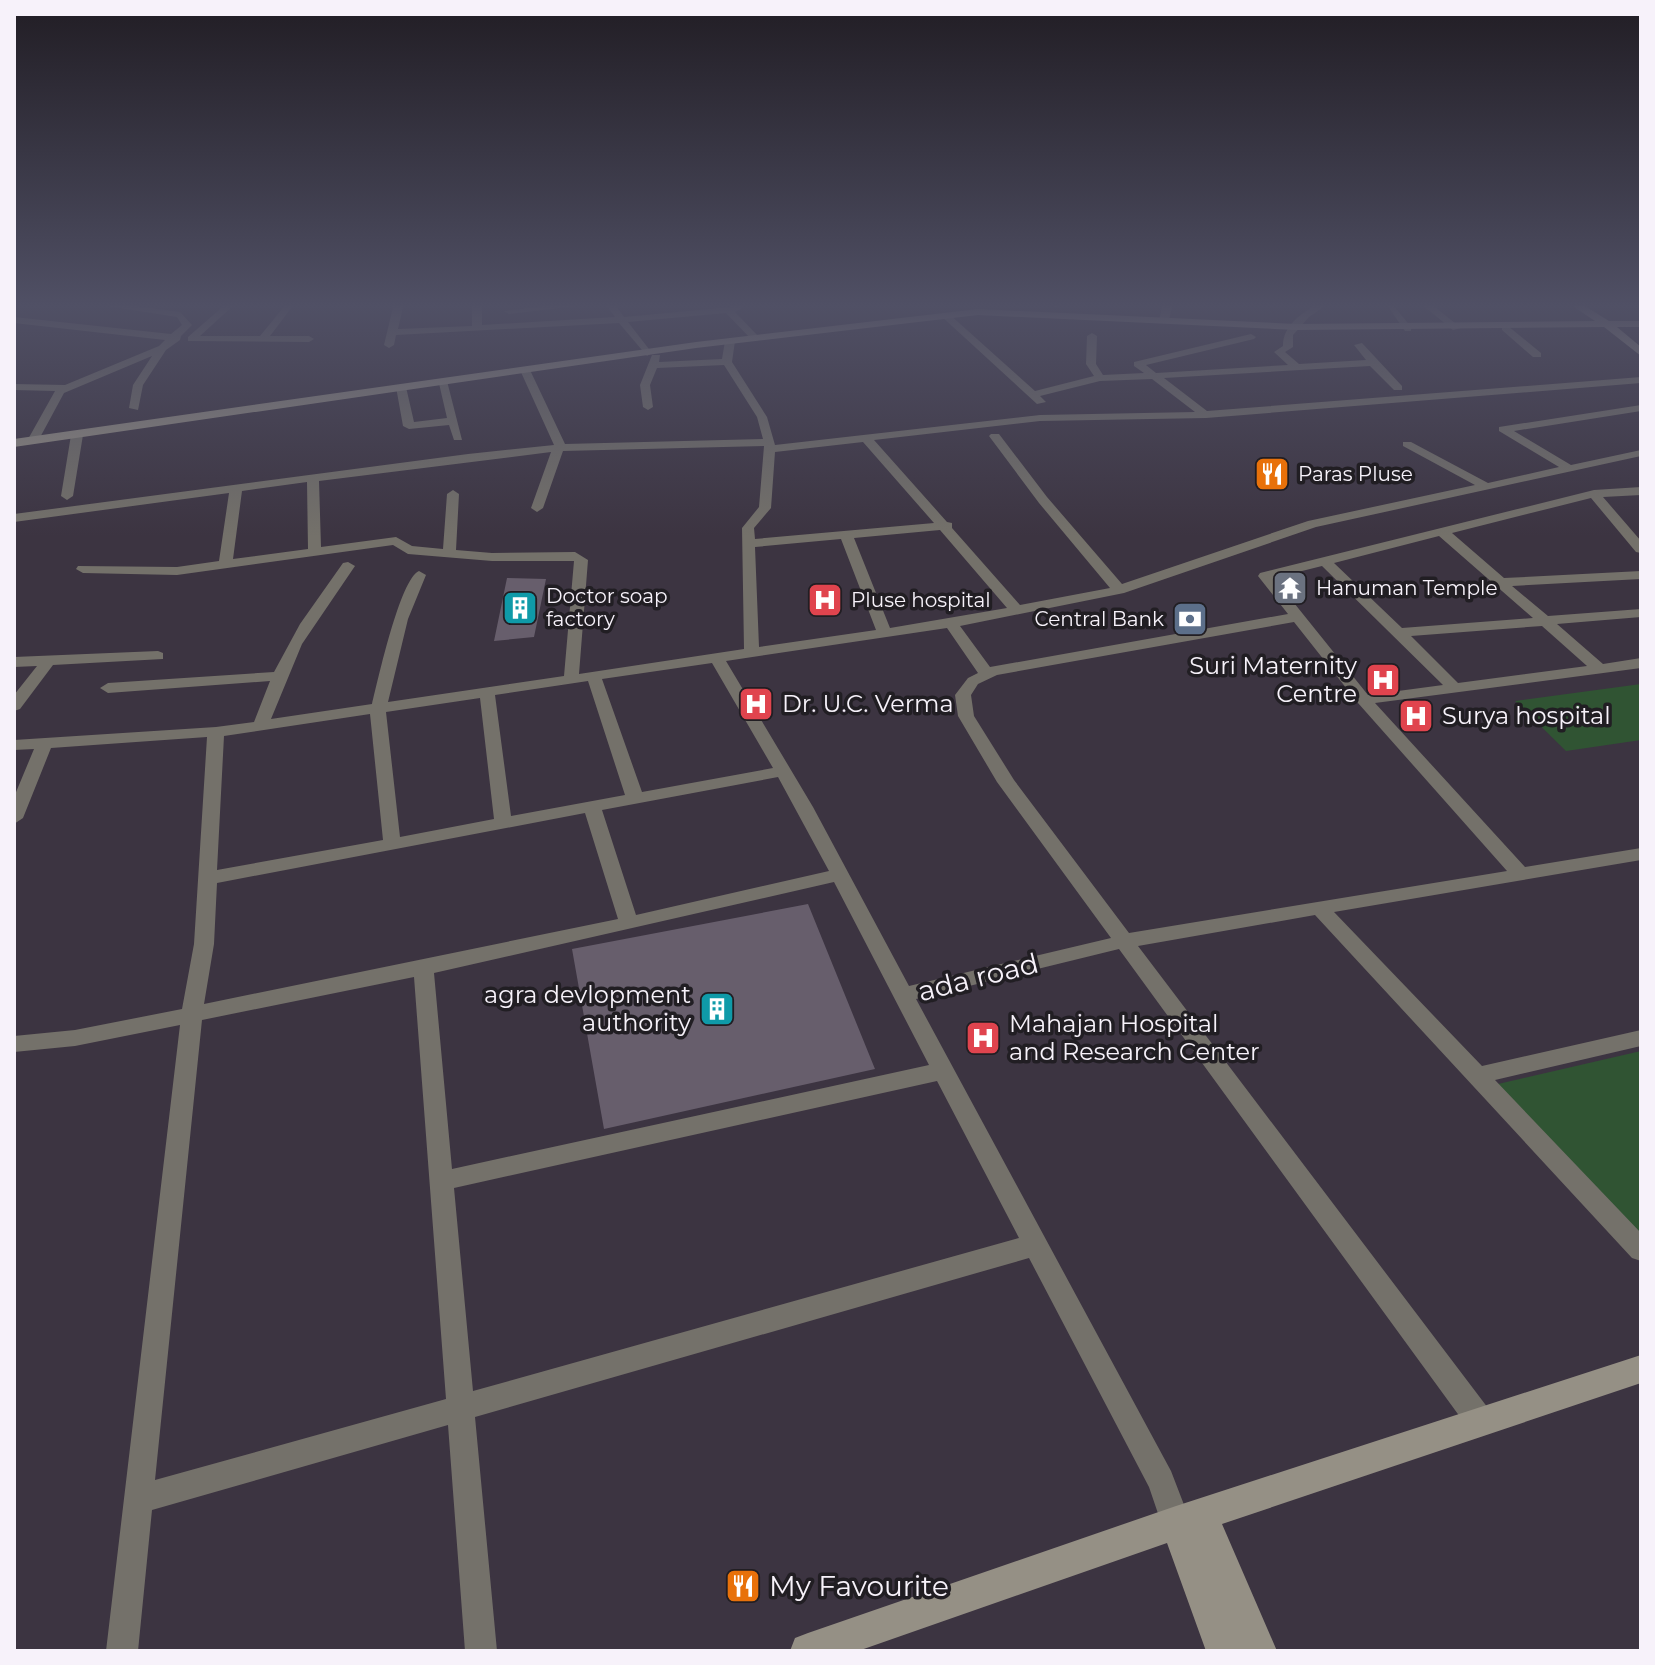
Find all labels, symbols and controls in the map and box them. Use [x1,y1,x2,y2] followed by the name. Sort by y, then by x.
[1253,455,1291,493] restaurant icon: Paras Pluse
[1298,462,1413,486] place label: Paras Pluse
[1271,569,1309,607] temple icon: Hanuman Temple
[1316,576,1498,600] place label: Hanuman Temple
[806,581,844,619] hospital icon: Pluse hospital
[546,584,668,631] place label: Doctor soap factory
[851,588,991,612] place label: Pluse hospital
[501,589,539,627] building icon: Doctor soap factory
[1171,600,1209,638] bank icon: Central Bank
[1035,607,1164,631] place label: Central Bank
[1189,651,1357,708] place label: Suri Maternity Centre
[1364,661,1402,699] hospital icon: Suri Maternity Centre
[737,685,775,723] hospital icon: Dr. U.C. Verma
[782,689,954,718] place label: Dr. U.C. Verma
[1397,697,1435,735] hospital icon: Surya hospital
[1442,701,1611,730] place label: Surya hospital
[914,946,1042,1008] street label: ada road
[484,980,691,1037] place label: agra devlopment authority
[698,990,736,1028] building icon: agra devlopment authority
[1009,1009,1260,1066] place label: Mahajan Hospital and Research Center
[964,1019,1002,1057] hospital icon: Mahajan Hospital and Research Center
[724,1567,762,1605] restaurant icon: My Favourite
[769,1569,949,1603] place label: My Favourite

